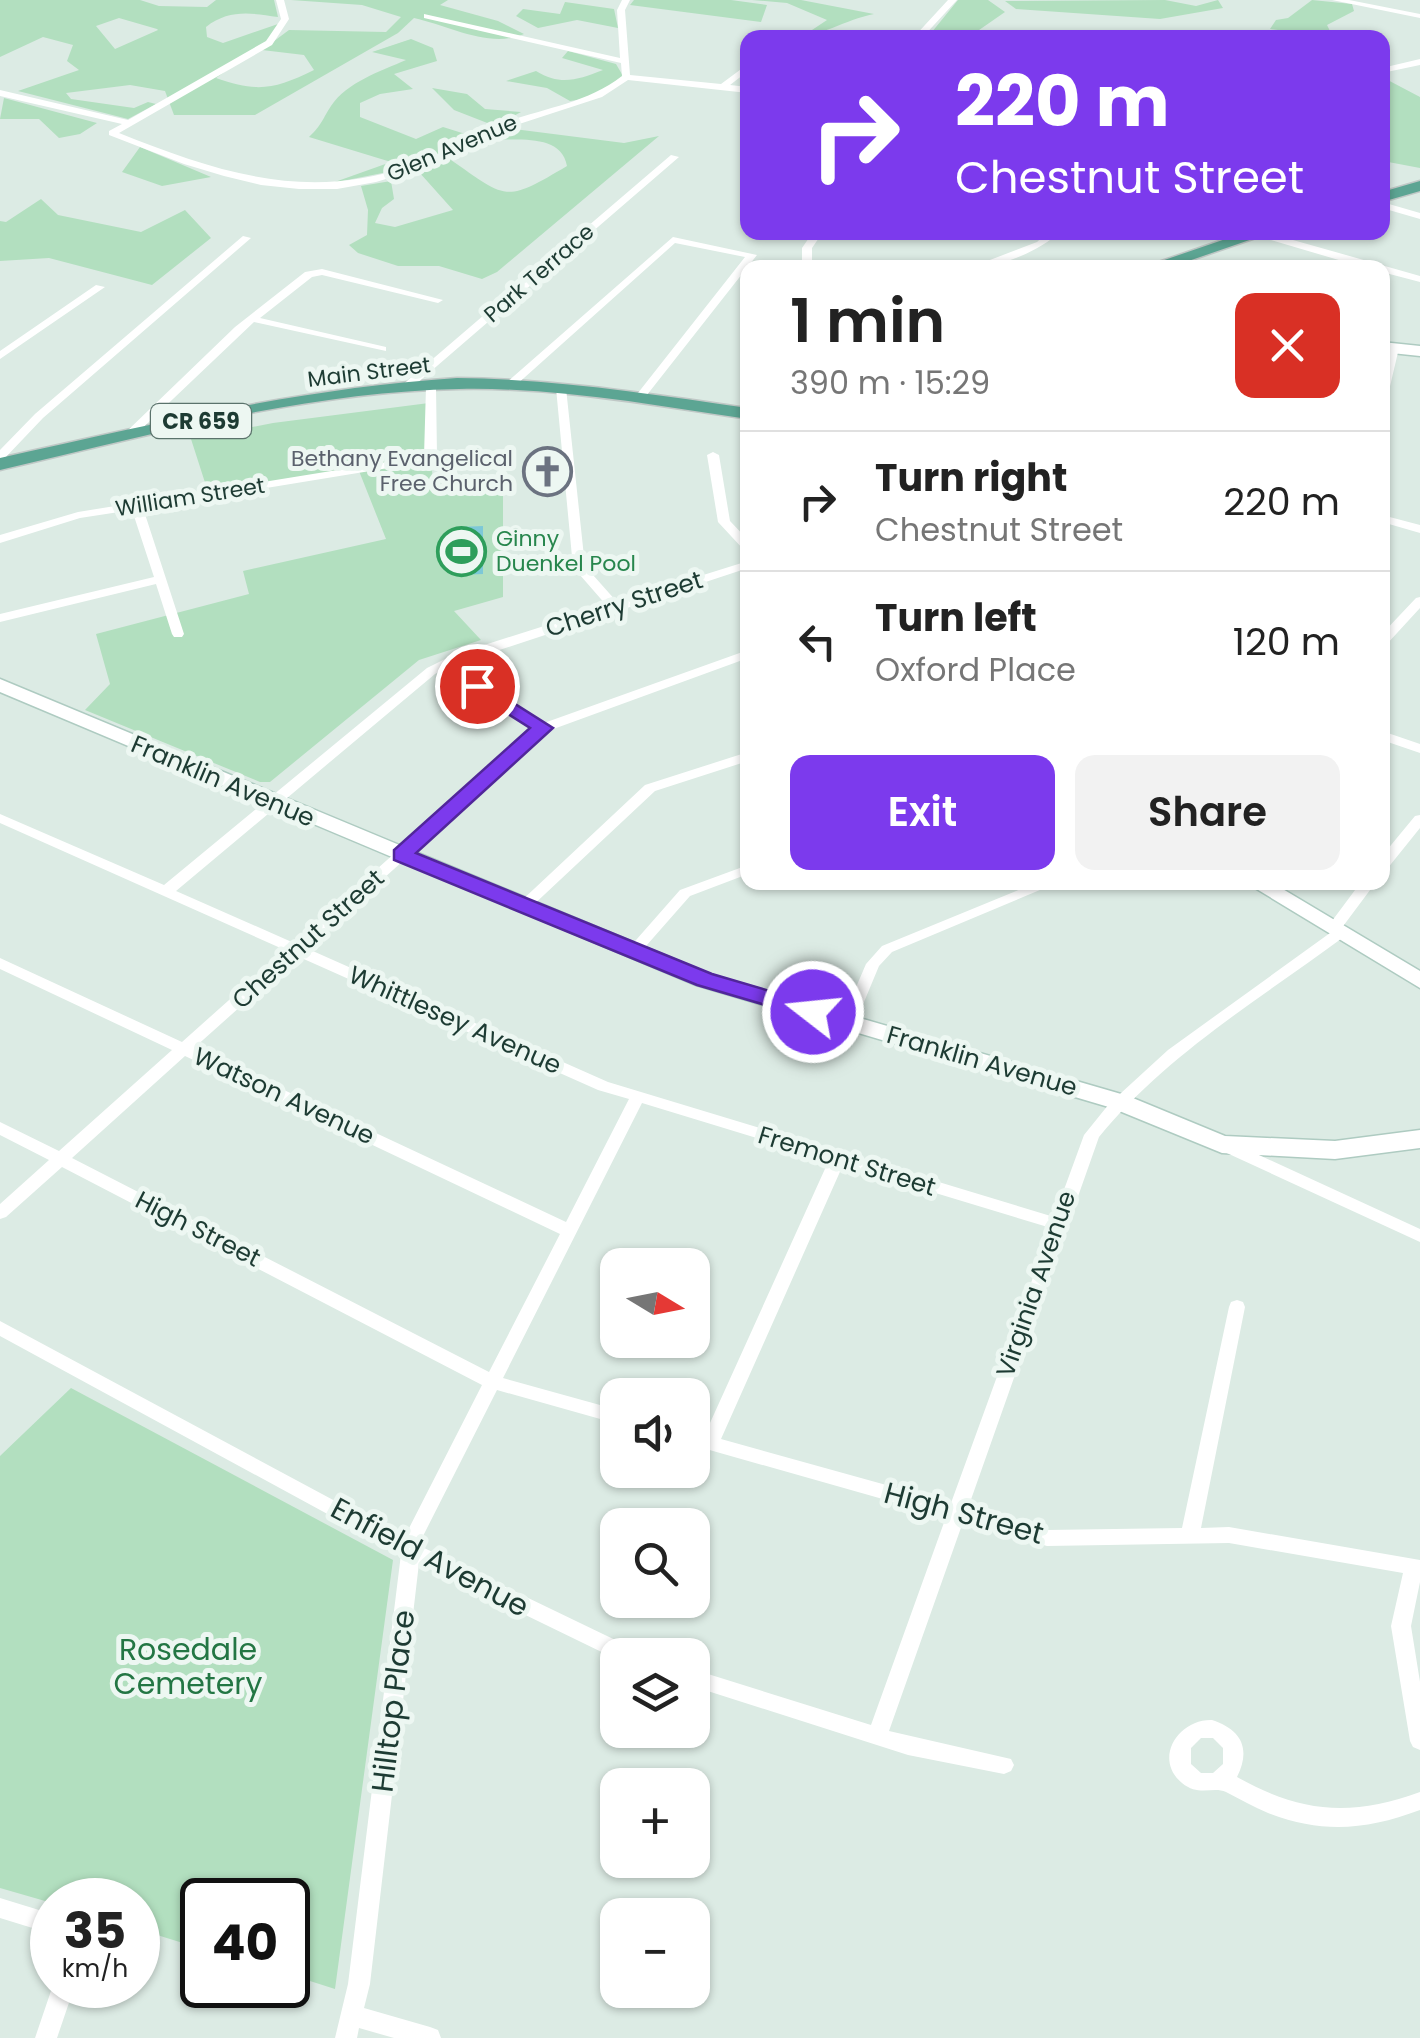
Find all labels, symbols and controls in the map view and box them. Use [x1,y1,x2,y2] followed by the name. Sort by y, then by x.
[955,52,1170,151] text: 220 m
[790,70,920,200] icon: right
[382,107,522,189] street label: Glen Avenue
[955,146,1304,209] text: Chestnut Street
[477,216,601,330] street label: Park Terrace
[790,279,945,363] text: 1 min
[1235,293,1340,398] button: close
[306,349,432,395] street label: Main Street
[790,360,990,405] text: 390 m · 15:29
[151,404,251,438] road number: CR 659
[291,443,513,499] place label: Bethany Evangelical Free Church
[522,445,574,497] church icon: Bethany Evangelical Free Church
[875,451,1067,504] text: Turn right
[113,470,267,524] street label: William Street
[790,474,845,529] icon: right
[1223,475,1340,528] text: 220 m
[875,507,1123,552] text: Chestnut Street
[496,523,636,579] place label: Ginny Duenkel Pool
[435,525,487,577] sports icon: Ginny Duenkel Pool
[541,562,707,646] street label: Cherry Street
[875,591,1037,644] text: Turn left
[790,614,845,669] icon: left
[1233,615,1340,668] text: 120 m
[435,644,520,729] pin
[875,647,1076,692] text: Oxford Place
[450,659,505,714] icon: arrive
[126,726,320,836] street label: Franklin Avenue
[790,755,1055,870] button: Exit
[1075,755,1340,870] button: Share
[224,861,392,1017] street label: Chestnut Street
[343,957,567,1083] street label: Whittlesey Avenue
[761,960,865,1064] position arrow
[883,1017,1081,1105] street label: Franklin Avenue
[188,1039,380,1153] street label: Watson Avenue
[754,1117,940,1205] street label: Fremont Street
[129,1182,267,1276] street label: High Street
[988,1186,1084,1382] street label: Virginia Avenue
[600,1248,710,1358] north arrow
[600,1248,710,2008] map controls
[600,1378,710,1488] button: sound
[879,1471,1049,1555] street label: High Street
[323,1487,537,1627] street label: Enfield Avenue
[600,1508,710,1618] button: search
[360,1607,426,1795] street label: Hilltop Place
[114,1628,263,1705] park label: Rosedale Cemetery
[600,1638,710,1748] button: layers
[600,1768,710,1878] button: +
[180,1878,310,2008] speed limit sign: 40
[64,1895,126,1966] text: 35
[600,1898,710,2008] button: −
[62,1951,128,1986] text: km/h

